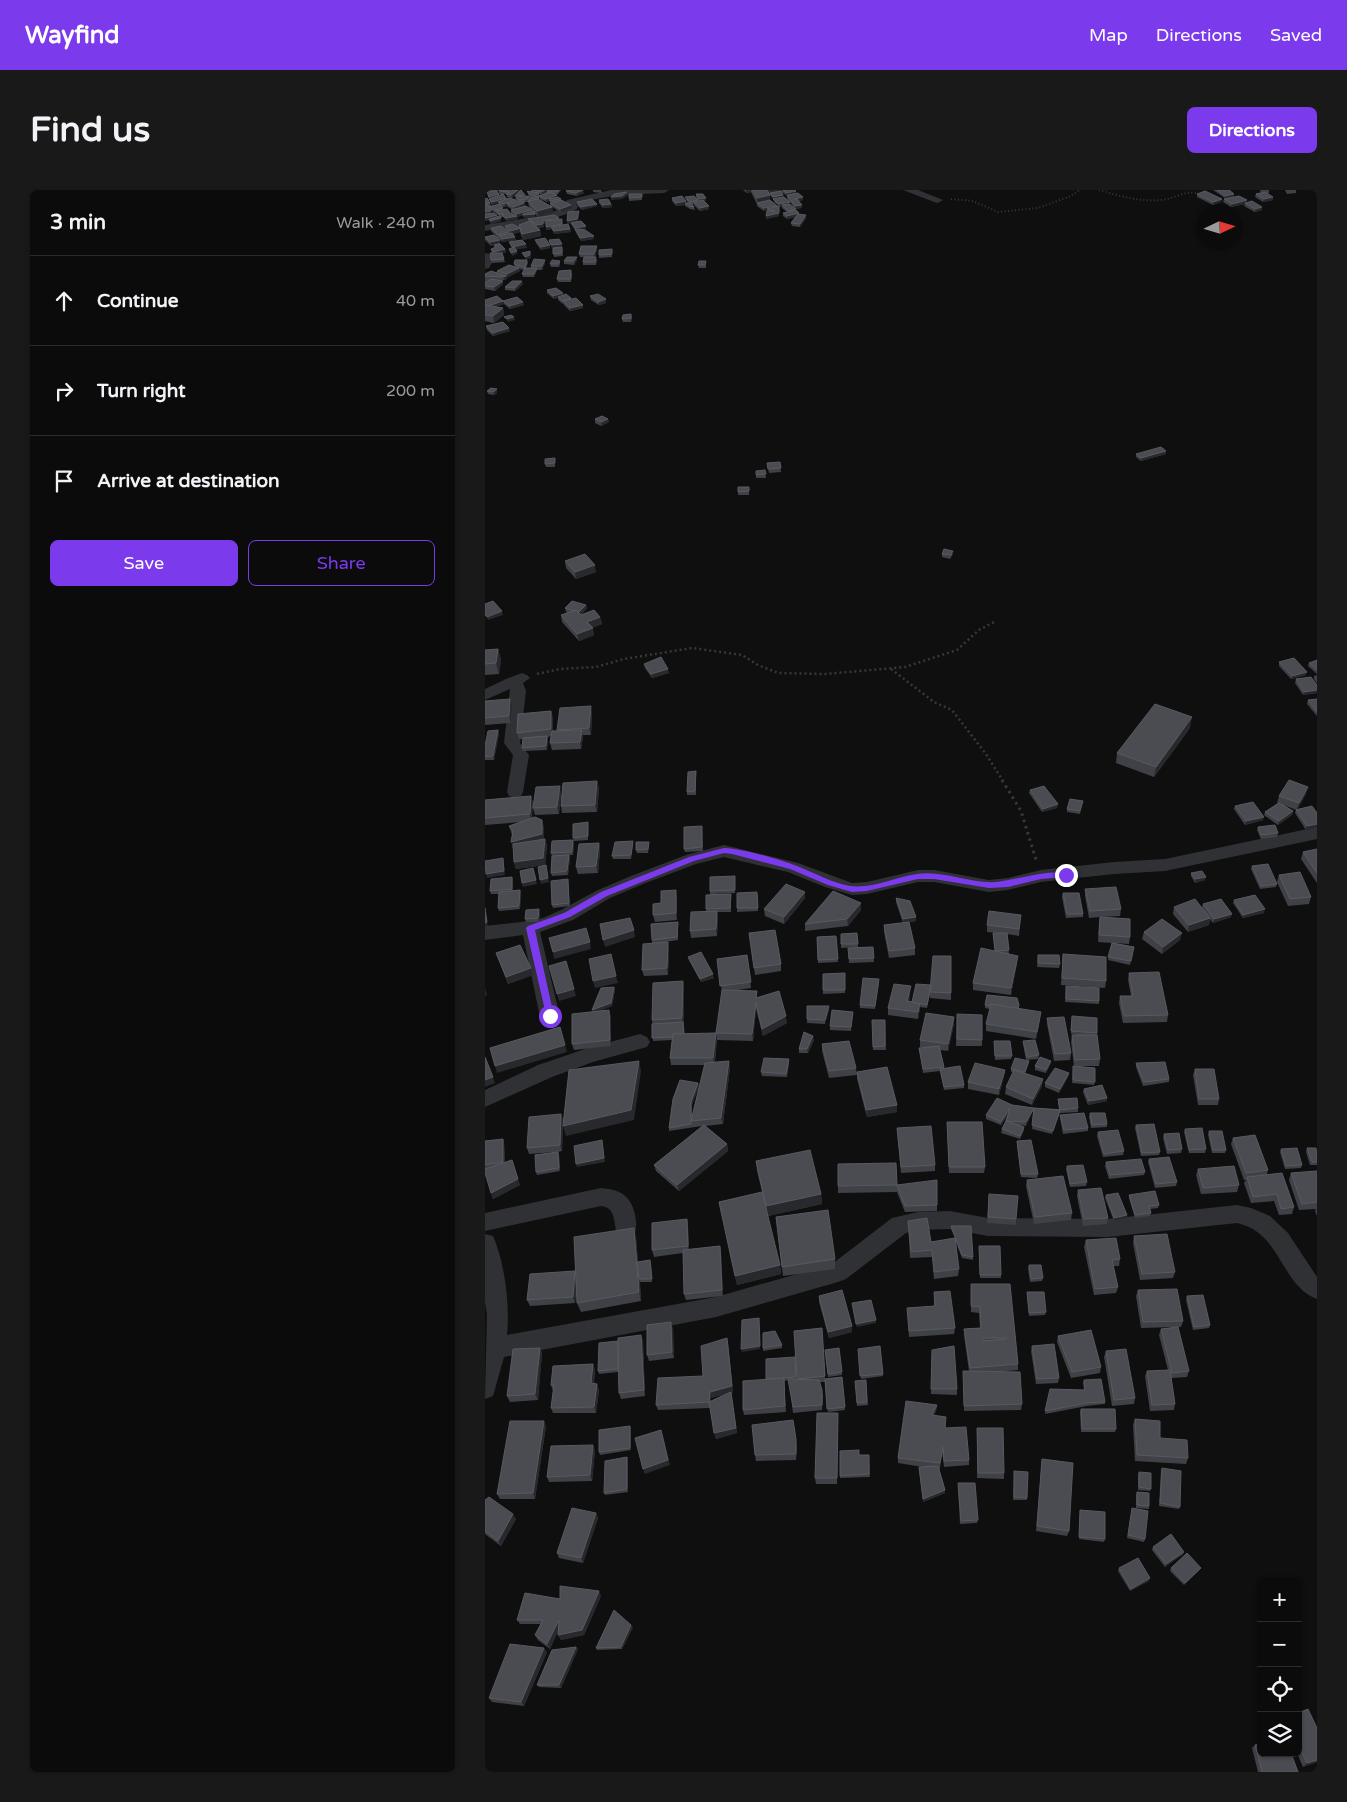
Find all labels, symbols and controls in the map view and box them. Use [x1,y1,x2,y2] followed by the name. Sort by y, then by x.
[25,21,120,50] text: Wayfind
[1089,24,1128,46] text: Map
[1156,24,1242,46] text: Directions
[1270,24,1322,46] text: Saved
[1187,107,1317,153] button: Directions
[30,109,150,151] text: Find us
[1197,205,1242,250] north arrow
[50,210,106,235] text: 3 min
[336,213,435,233] text: Walk · 240 m
[50,287,78,315] icon: ahead
[97,290,179,312] text: Continue
[396,291,435,311] text: 40 m
[50,377,78,405] icon: right
[97,380,185,402] text: Turn right
[386,381,435,401] text: 200 m
[50,467,78,495] icon: arrive
[97,470,280,492] text: Arrive at destination
[50,540,238,586] button: Save
[248,540,435,586] button: Share
[1055,864,1078,887] route end
[539,1005,562,1028] route start
[1257,1577,1302,1757] map controls
[1257,1577,1302,1622] button: +
[1257,1622,1302,1667] button: −
[1257,1667,1302,1712] button: locate
[1257,1712,1302,1757] button: layers

